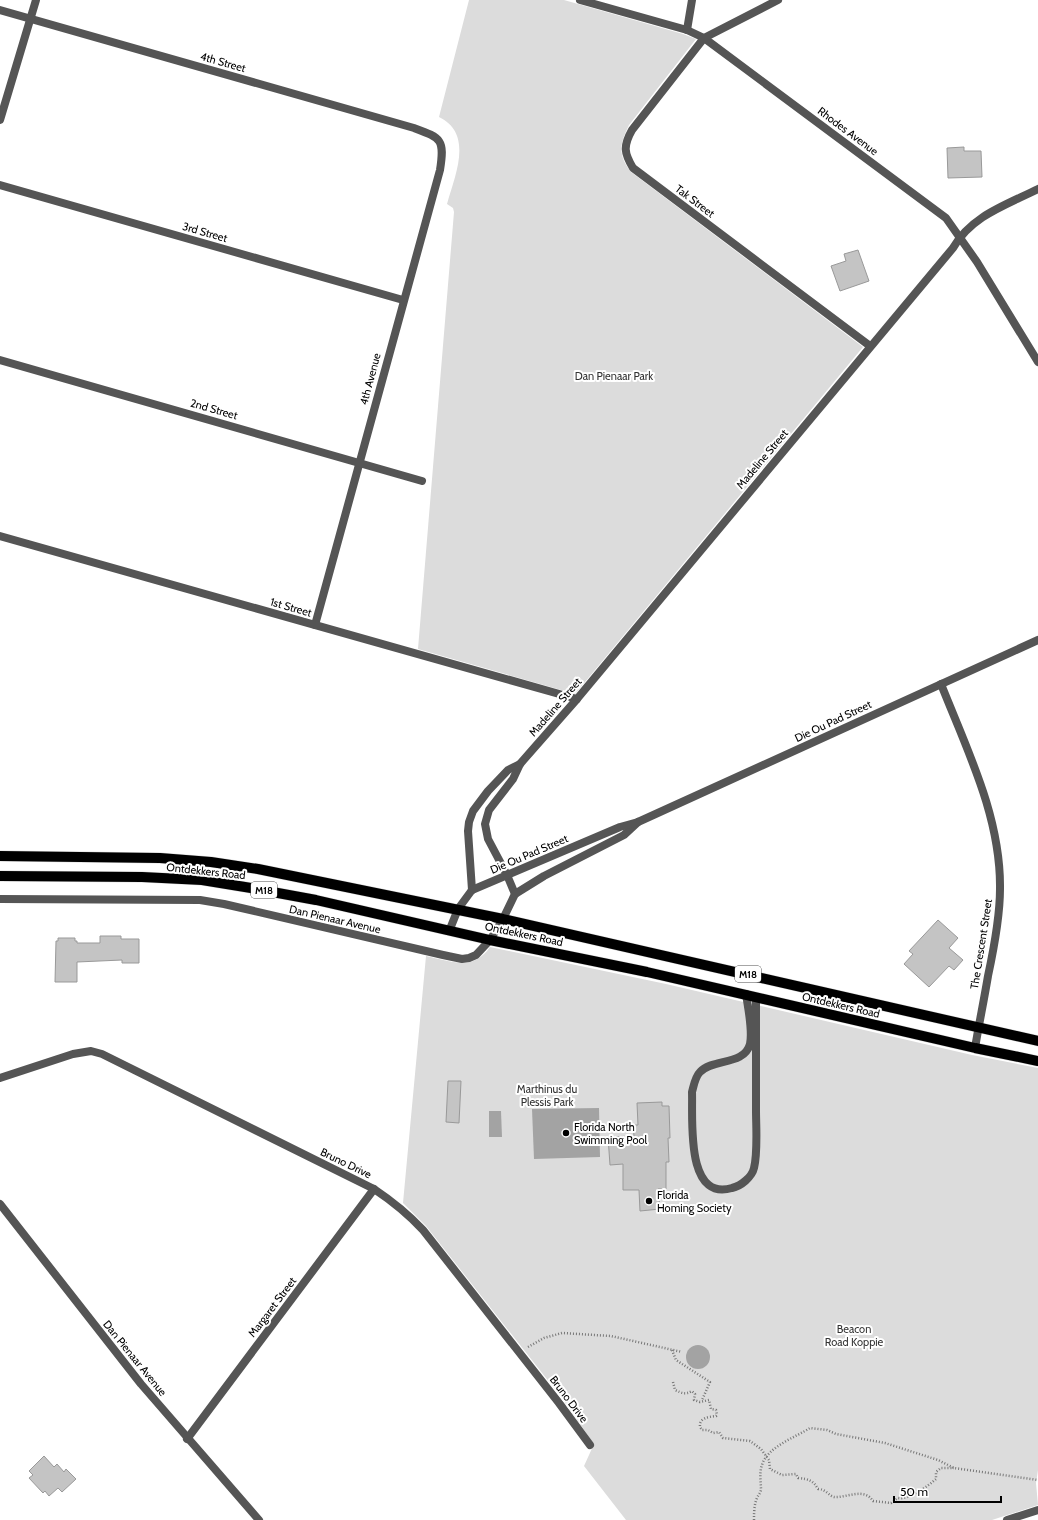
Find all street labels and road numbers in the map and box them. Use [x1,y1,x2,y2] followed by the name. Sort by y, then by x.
[199,49,248,75] street label: 4th Street
[815,104,881,159] street label: Rhodes Avenue
[672,182,718,221] street label: Tak Street
[181,219,229,245] street label: 3rd Street
[356,351,384,407] street label: 4th Avenue
[189,396,240,423] street label: 2nd Street
[733,426,791,492] street label: Madeline Street
[269,594,314,620] street label: 1st Street
[526,675,585,739] street label: Madeline Street
[792,697,874,745] street label: Die Ou Pad Street
[488,831,570,877] street label: Die Ou Pad Street
[166,860,246,882] street label: Ontdekkers Road
[251,882,277,898] road number: M18
[967,898,995,990] street label: The Crescent Street
[288,902,383,936] street label: Dan Pienaar Avenue
[484,919,564,949] street label: Ontdekkers Road
[735,966,761,982] road number: M18
[801,989,881,1021] street label: Ontdekkers Road
[318,1145,374,1182] street label: Bruno Drive
[245,1274,299,1340] street label: Margaret Street
[100,1317,170,1399] street label: Dan Pienaar Avenue
[547,1373,591,1426] street label: Bruno Drive

